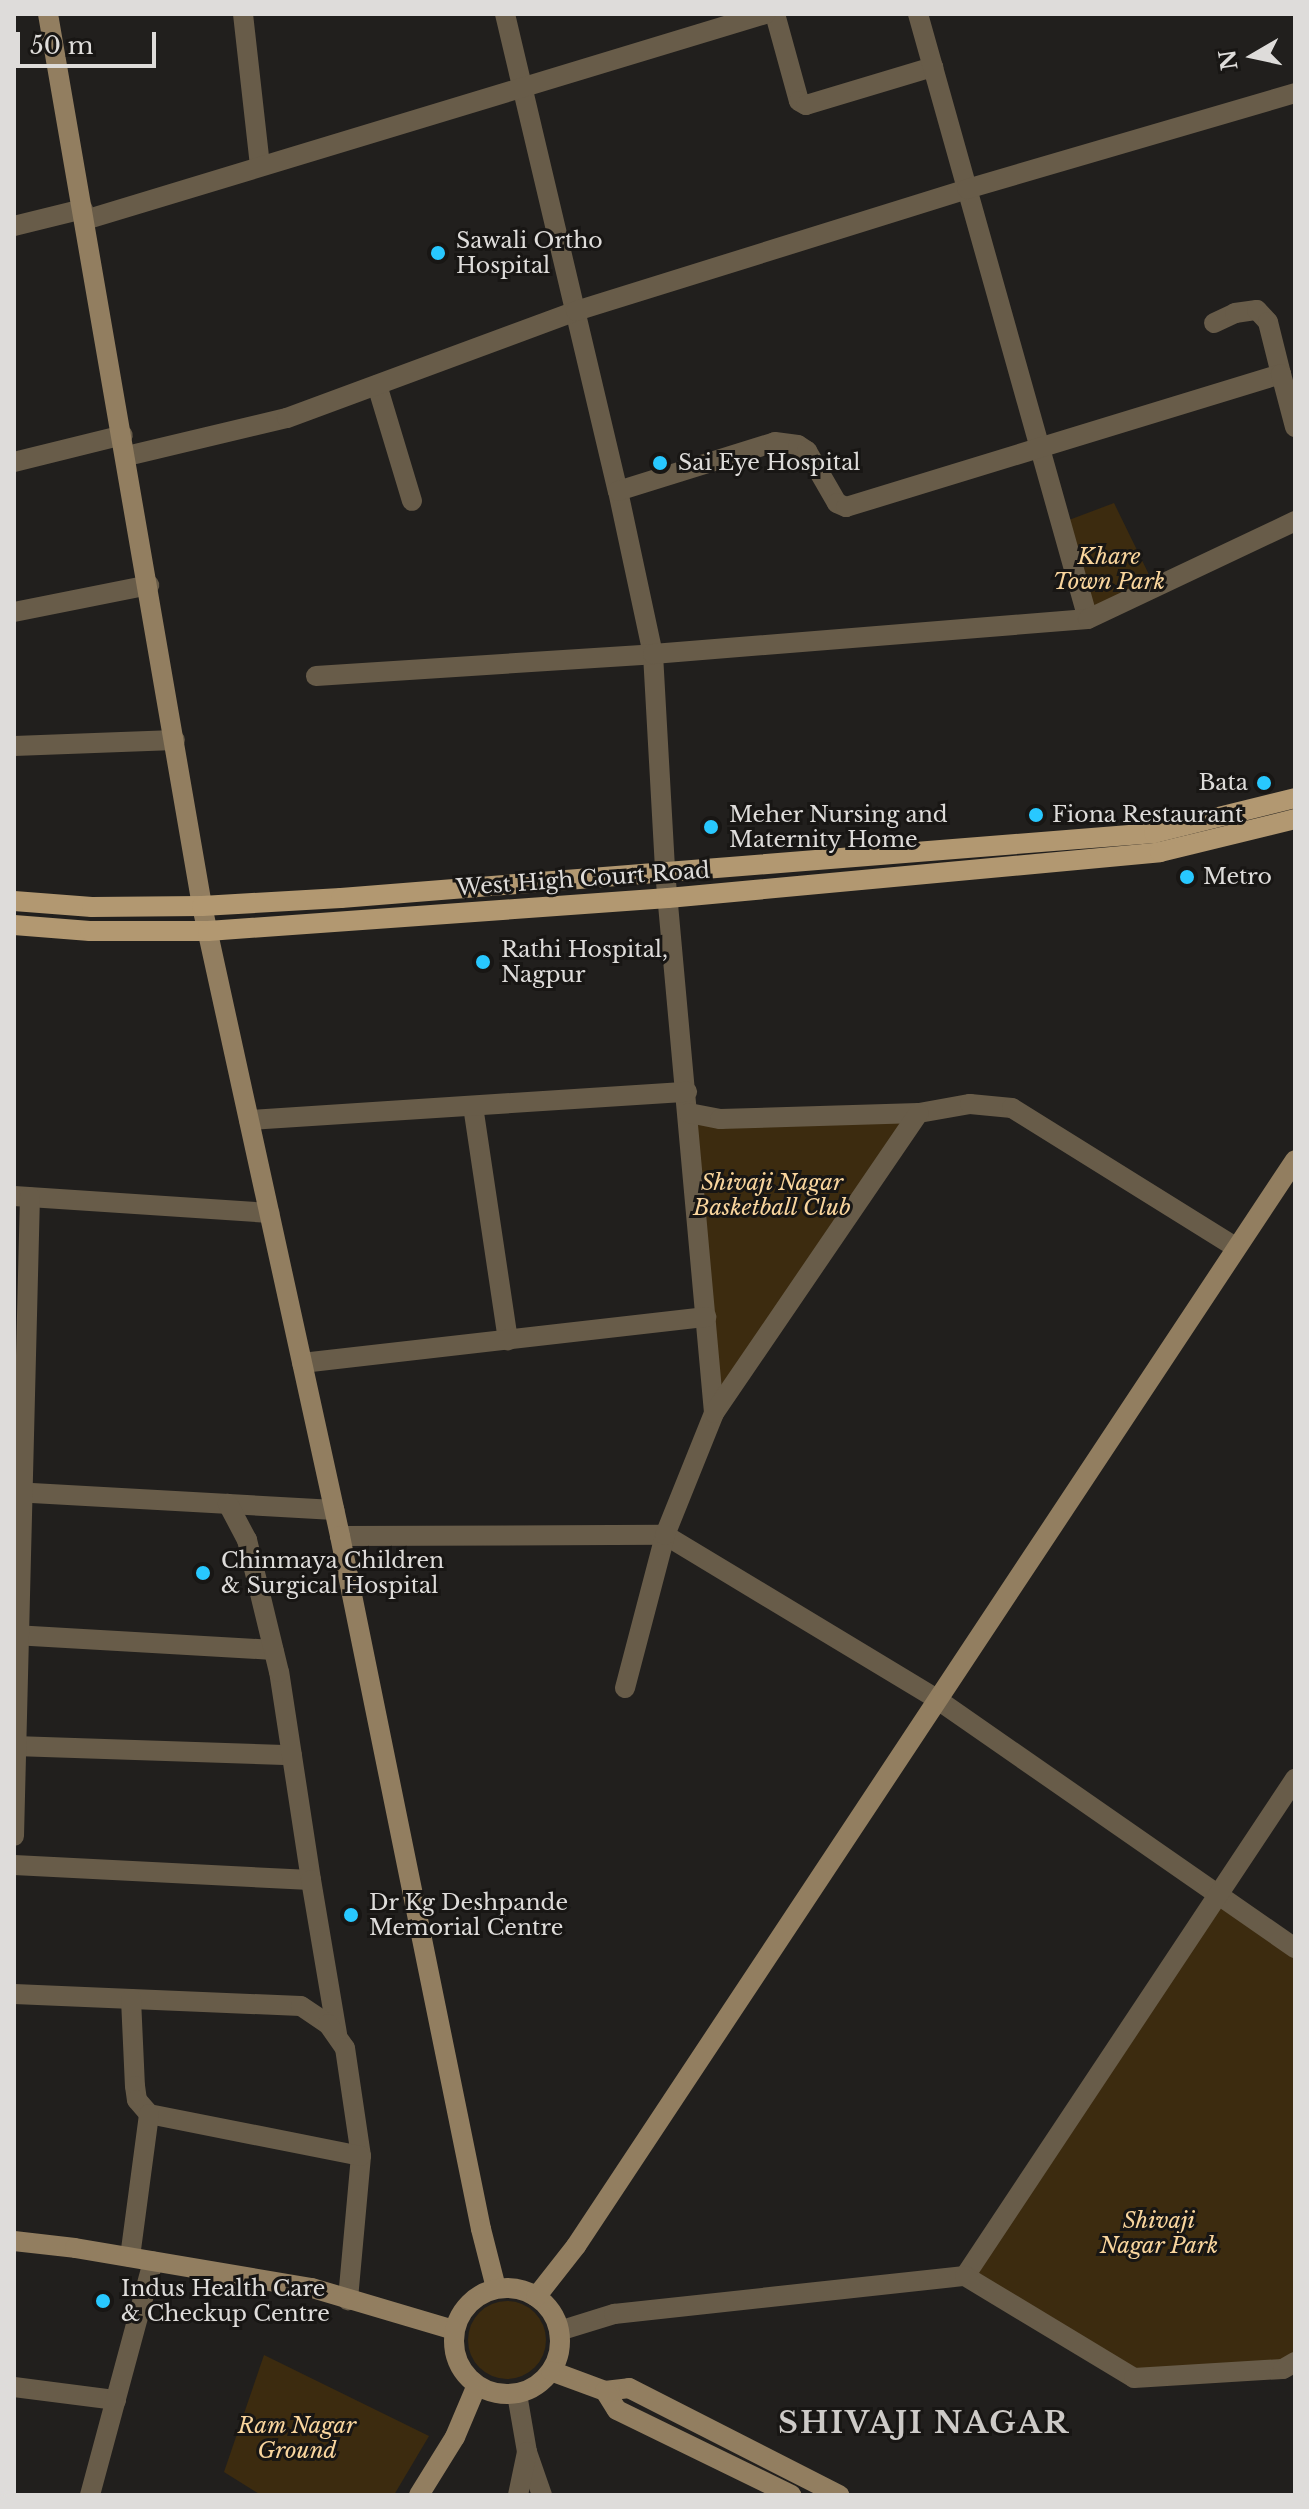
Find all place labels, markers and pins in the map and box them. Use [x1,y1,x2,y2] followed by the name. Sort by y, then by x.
[456,227,603,278] place label: Sawali Ortho Hospital
[427,242,449,264] marker: Sawali Ortho Hospital
[678,450,860,476] place label: Sai Eye Hospital
[649,452,671,474] marker: Sai Eye Hospital
[1198,770,1248,796] place label: Bata
[1255,774,1273,792] marker: Bata
[729,801,948,852] place label: Meher Nursing and Maternity Home
[1052,802,1243,828] place label: Fiona Restaurant
[1027,806,1045,824] marker: Fiona Restaurant
[700,816,722,838] marker: Meher Nursing and Maternity Home
[1203,864,1272,890] place label: Metro
[1178,868,1196,886] marker: Metro
[501,936,668,988] place label: Rathi Hospital, Nagpur
[472,951,494,973] marker: Rathi Hospital, Nagpur
[221,1547,444,1598] place label: Chinmaya Children & Surgical Hospital
[192,1562,214,1584] marker: Chinmaya Children & Surgical Hospital
[369,1889,569,1940] place label: Dr Kg Deshpande Memorial Centre
[340,1904,362,1926] marker: Dr Kg Deshpande Memorial Centre
[121,2275,330,2326] place label: Indus Health Care & Checkup Centre
[92,2290,114,2312] marker: Indus Health Care & Checkup Centre

